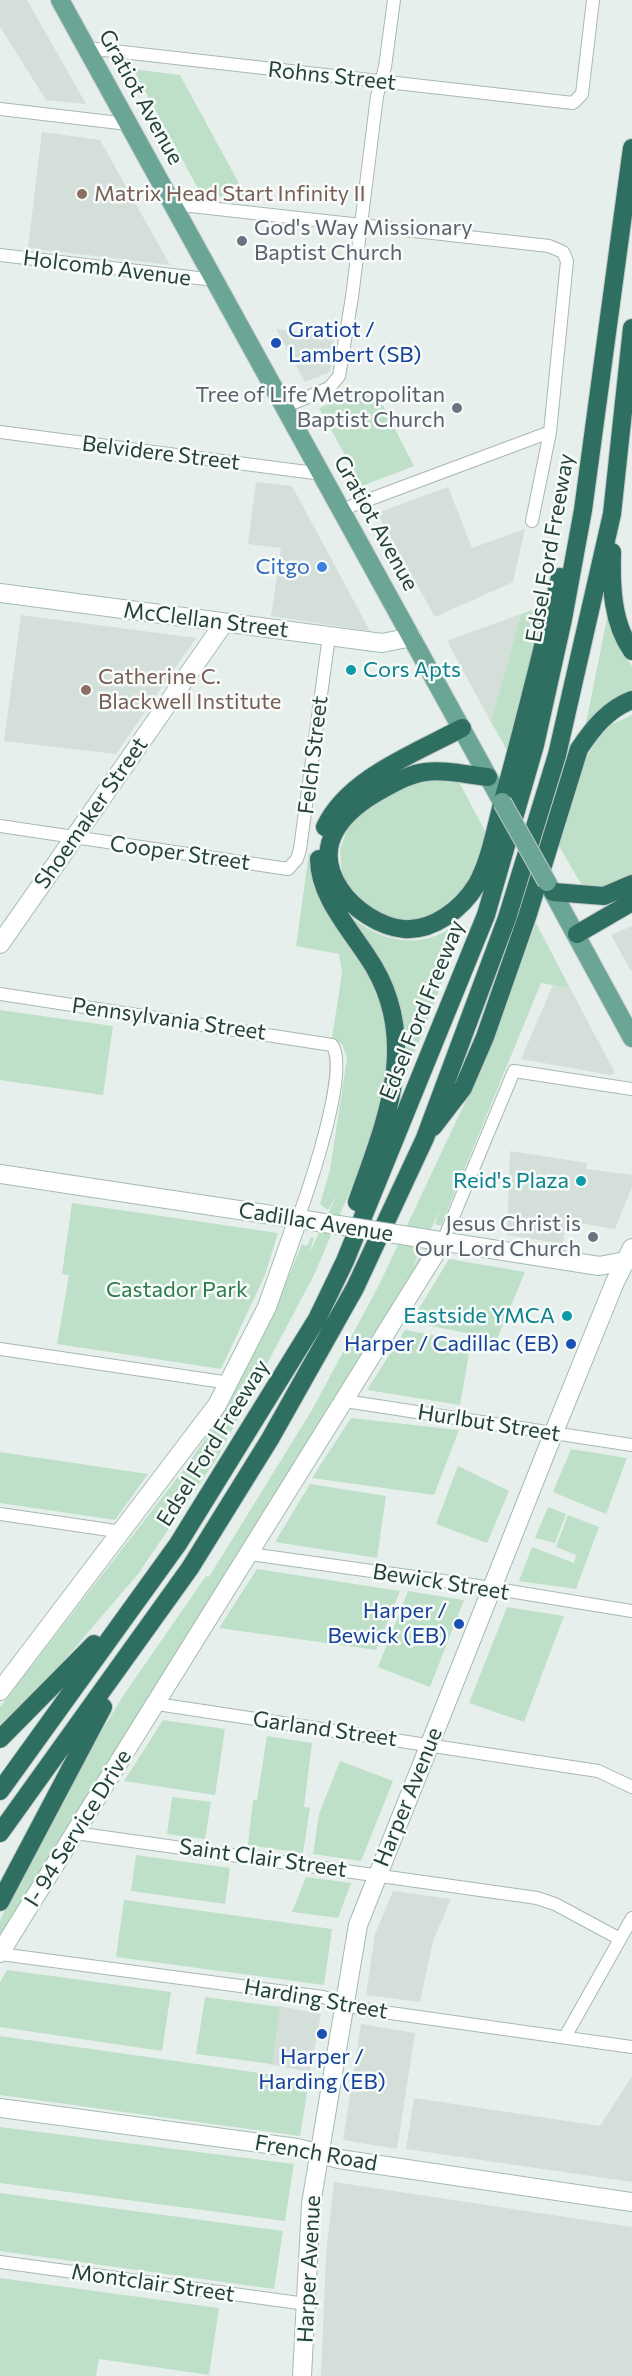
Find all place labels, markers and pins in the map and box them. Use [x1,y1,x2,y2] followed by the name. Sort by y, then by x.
[94,181,366,207] place label: Matrix Head Start Infinity II
[75,187,89,201] marker: Matrix Head Start Infinity II
[254,215,473,266] place label: God's Way Missionary Baptist Church
[235,234,249,248] marker: God's Way Missionary Baptist Church
[288,317,422,368] place label: Gratiot / Lambert (SB)
[269,336,283,350] marker: Gratiot / Lambert (SB)
[195,382,445,434] place label: Tree of Life Metropolitan Baptist Church
[450,401,464,415] marker: Tree of Life Metropolitan Baptist Church
[255,554,310,580] place label: Citgo
[315,560,329,574] marker: Citgo
[363,657,461,683] place label: Cors Apts
[344,663,358,677] marker: Cors Apts
[98,664,281,716] place label: Catherine C. Blackwell Institute
[79,683,93,697] marker: Catherine C. Blackwell Institute
[453,1168,569,1194] place label: Reid's Plaza
[574,1174,588,1188] marker: Reid's Plaza
[415,1211,581,1262] place label: Jesus Christ is Our Lord Church
[586,1230,600,1244] marker: Jesus Christ is Our Lord Church
[403,1303,555,1329] place label: Eastside YMCA
[560,1309,574,1323] marker: Eastside YMCA
[344,1331,559,1357] place label: Harper / Cadillac (EB)
[564,1337,578,1351] marker: Harper / Cadillac (EB)
[327,1598,447,1650] place label: Harper / Bewick (EB)
[452,1617,466,1631] marker: Harper / Bewick (EB)
[315,2027,329,2041] marker: Harper / Harding (EB)
[258,2044,386,2096] place label: Harper / Harding (EB)

